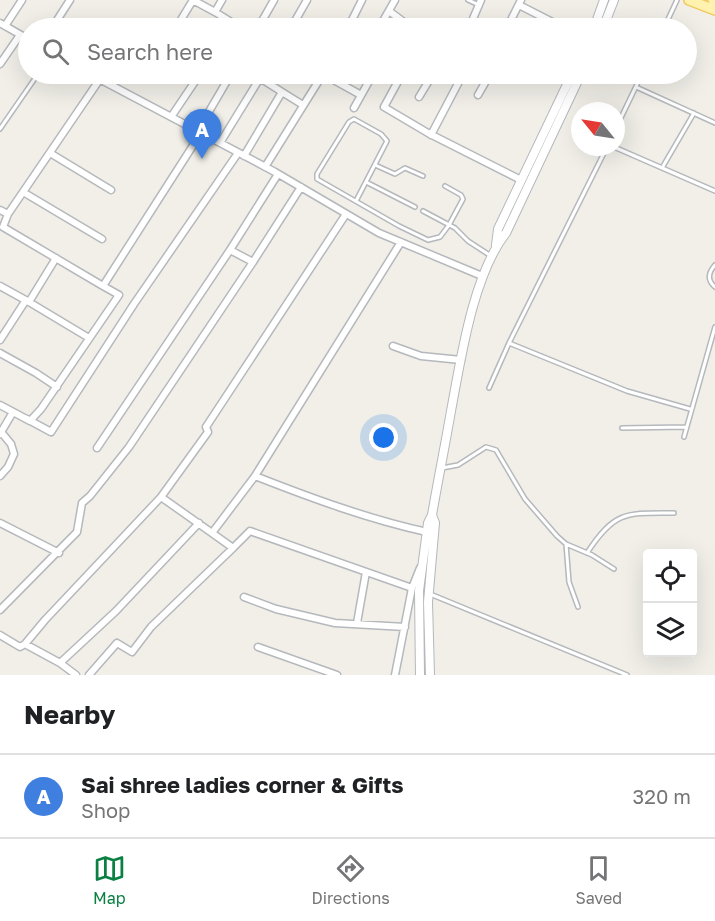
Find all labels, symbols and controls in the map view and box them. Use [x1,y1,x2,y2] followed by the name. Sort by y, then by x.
[18,18,697,84] search box
[39,35,72,68] icon: search
[87,38,213,65] text: Search here
[571,102,625,156] north arrow
[182,110,222,159] pin: A
[369,423,398,452] your location
[643,549,697,657] map controls
[643,549,697,603] button: locate
[643,603,697,657] button: layers
[24,699,115,730] text: Nearby
[81,771,404,798] text: Sai shree ladies corner & Gifts
[36,784,51,808] text: A
[633,784,691,808] text: 320 m
[81,798,130,822] text: Shop
[93,852,126,908] tab: Map
[312,852,390,908] tab: Directions
[575,852,622,908] tab: Saved

